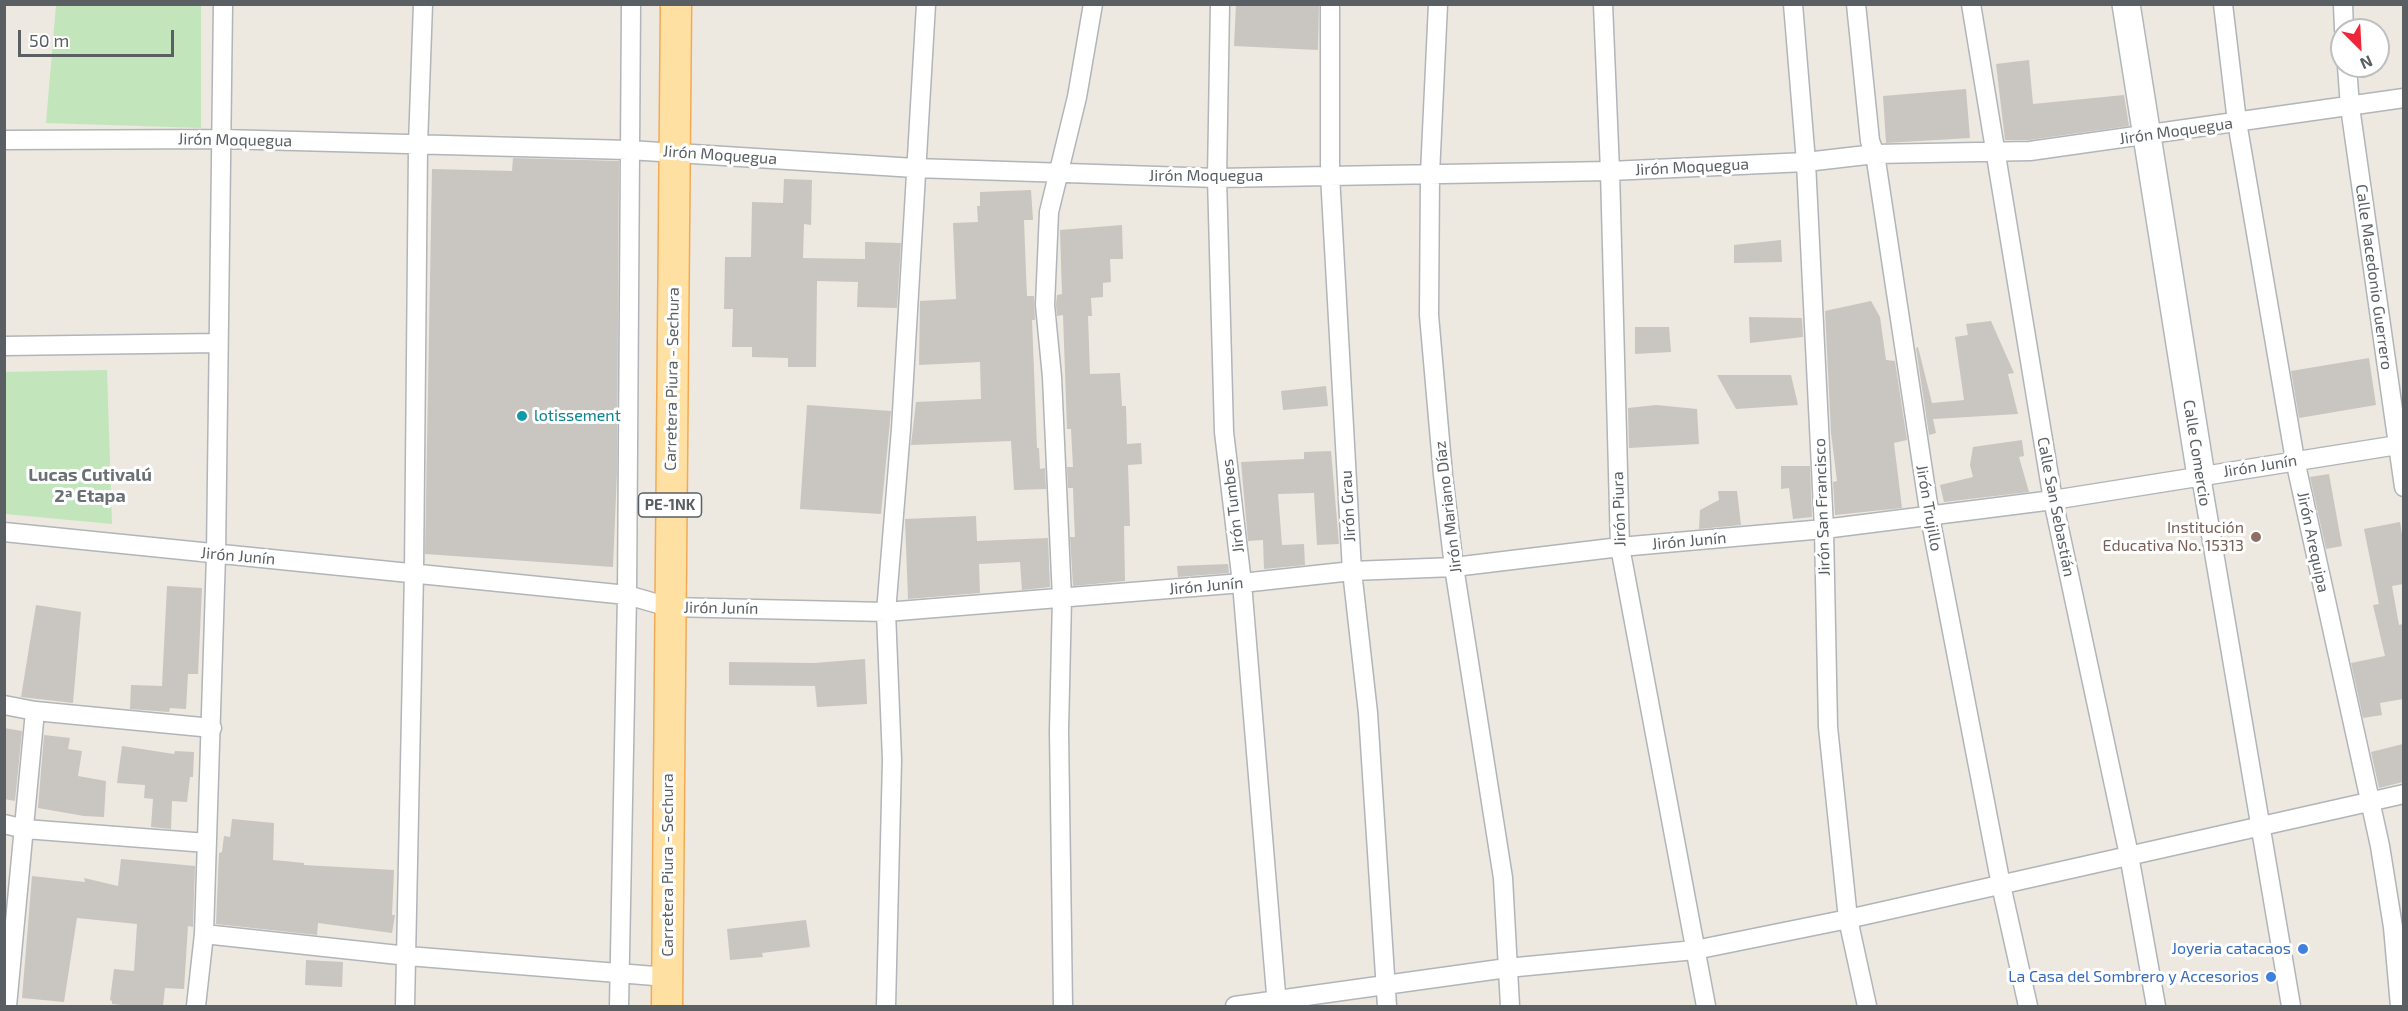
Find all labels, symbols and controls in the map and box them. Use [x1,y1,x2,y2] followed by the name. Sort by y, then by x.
[21,18,177,56] scale bar
[2330,18,2390,78] north arrow
[29,29,69,51] text: 50 m
[2358,52,2376,74] text: N
[2118,114,2234,148] street label: Jirón Moquegua
[178,129,292,151] street label: Jirón Moquegua
[662,141,778,169] street label: Jirón Moquegua
[1634,154,1750,180] street label: Jirón Moquegua
[1149,166,1263,186] street label: Jirón Moquegua
[2351,183,2397,371] street label: Calle Macedonio Guerrero
[661,287,683,471] street label: Carretera Piura - Sechura
[2179,398,2215,508] street label: Calle Comercio
[534,406,621,426] place label: lotissement
[515,409,529,423] marker: lotissement
[2033,436,2079,578] street label: Calle San Sebastián
[1810,438,1834,576] street label: Jirón San Francisco
[1430,440,1466,574] street label: Jirón Mariano Díaz
[2222,451,2298,481] street label: Jirón Junín
[1218,458,1248,554] street label: Jirón Tumbes
[1912,463,1946,553] street label: Jirón Trujillo
[28,464,152,506] district label: Lucas Cutivalú 2ª Etapa
[1337,470,1359,542] street label: Jirón Grau
[1608,471,1630,547] street label: Jirón Piura
[2293,490,2333,594] street label: Jirón Arequipa
[638,493,702,517] road number: PE-1NK
[2103,518,2244,556] place label: Institución Educativa No. 15313
[1651,528,1727,554] street label: Jirón Junín
[2249,530,2263,544] marker: Institución Educativa No. 15313
[200,543,276,569] street label: Jirón Junín
[1168,573,1244,599] street label: Jirón Junín
[683,598,759,618] street label: Jirón Junín
[658,773,678,957] street label: Carretera Piura - Sechura
[2172,939,2291,959] place label: Joyeria catacaos
[2296,942,2310,956] marker: Joyeria catacaos
[2008,967,2259,987] place label: La Casa del Sombrero y Accesorios
[2264,970,2278,984] marker: La Casa del Sombrero y Accesorios

